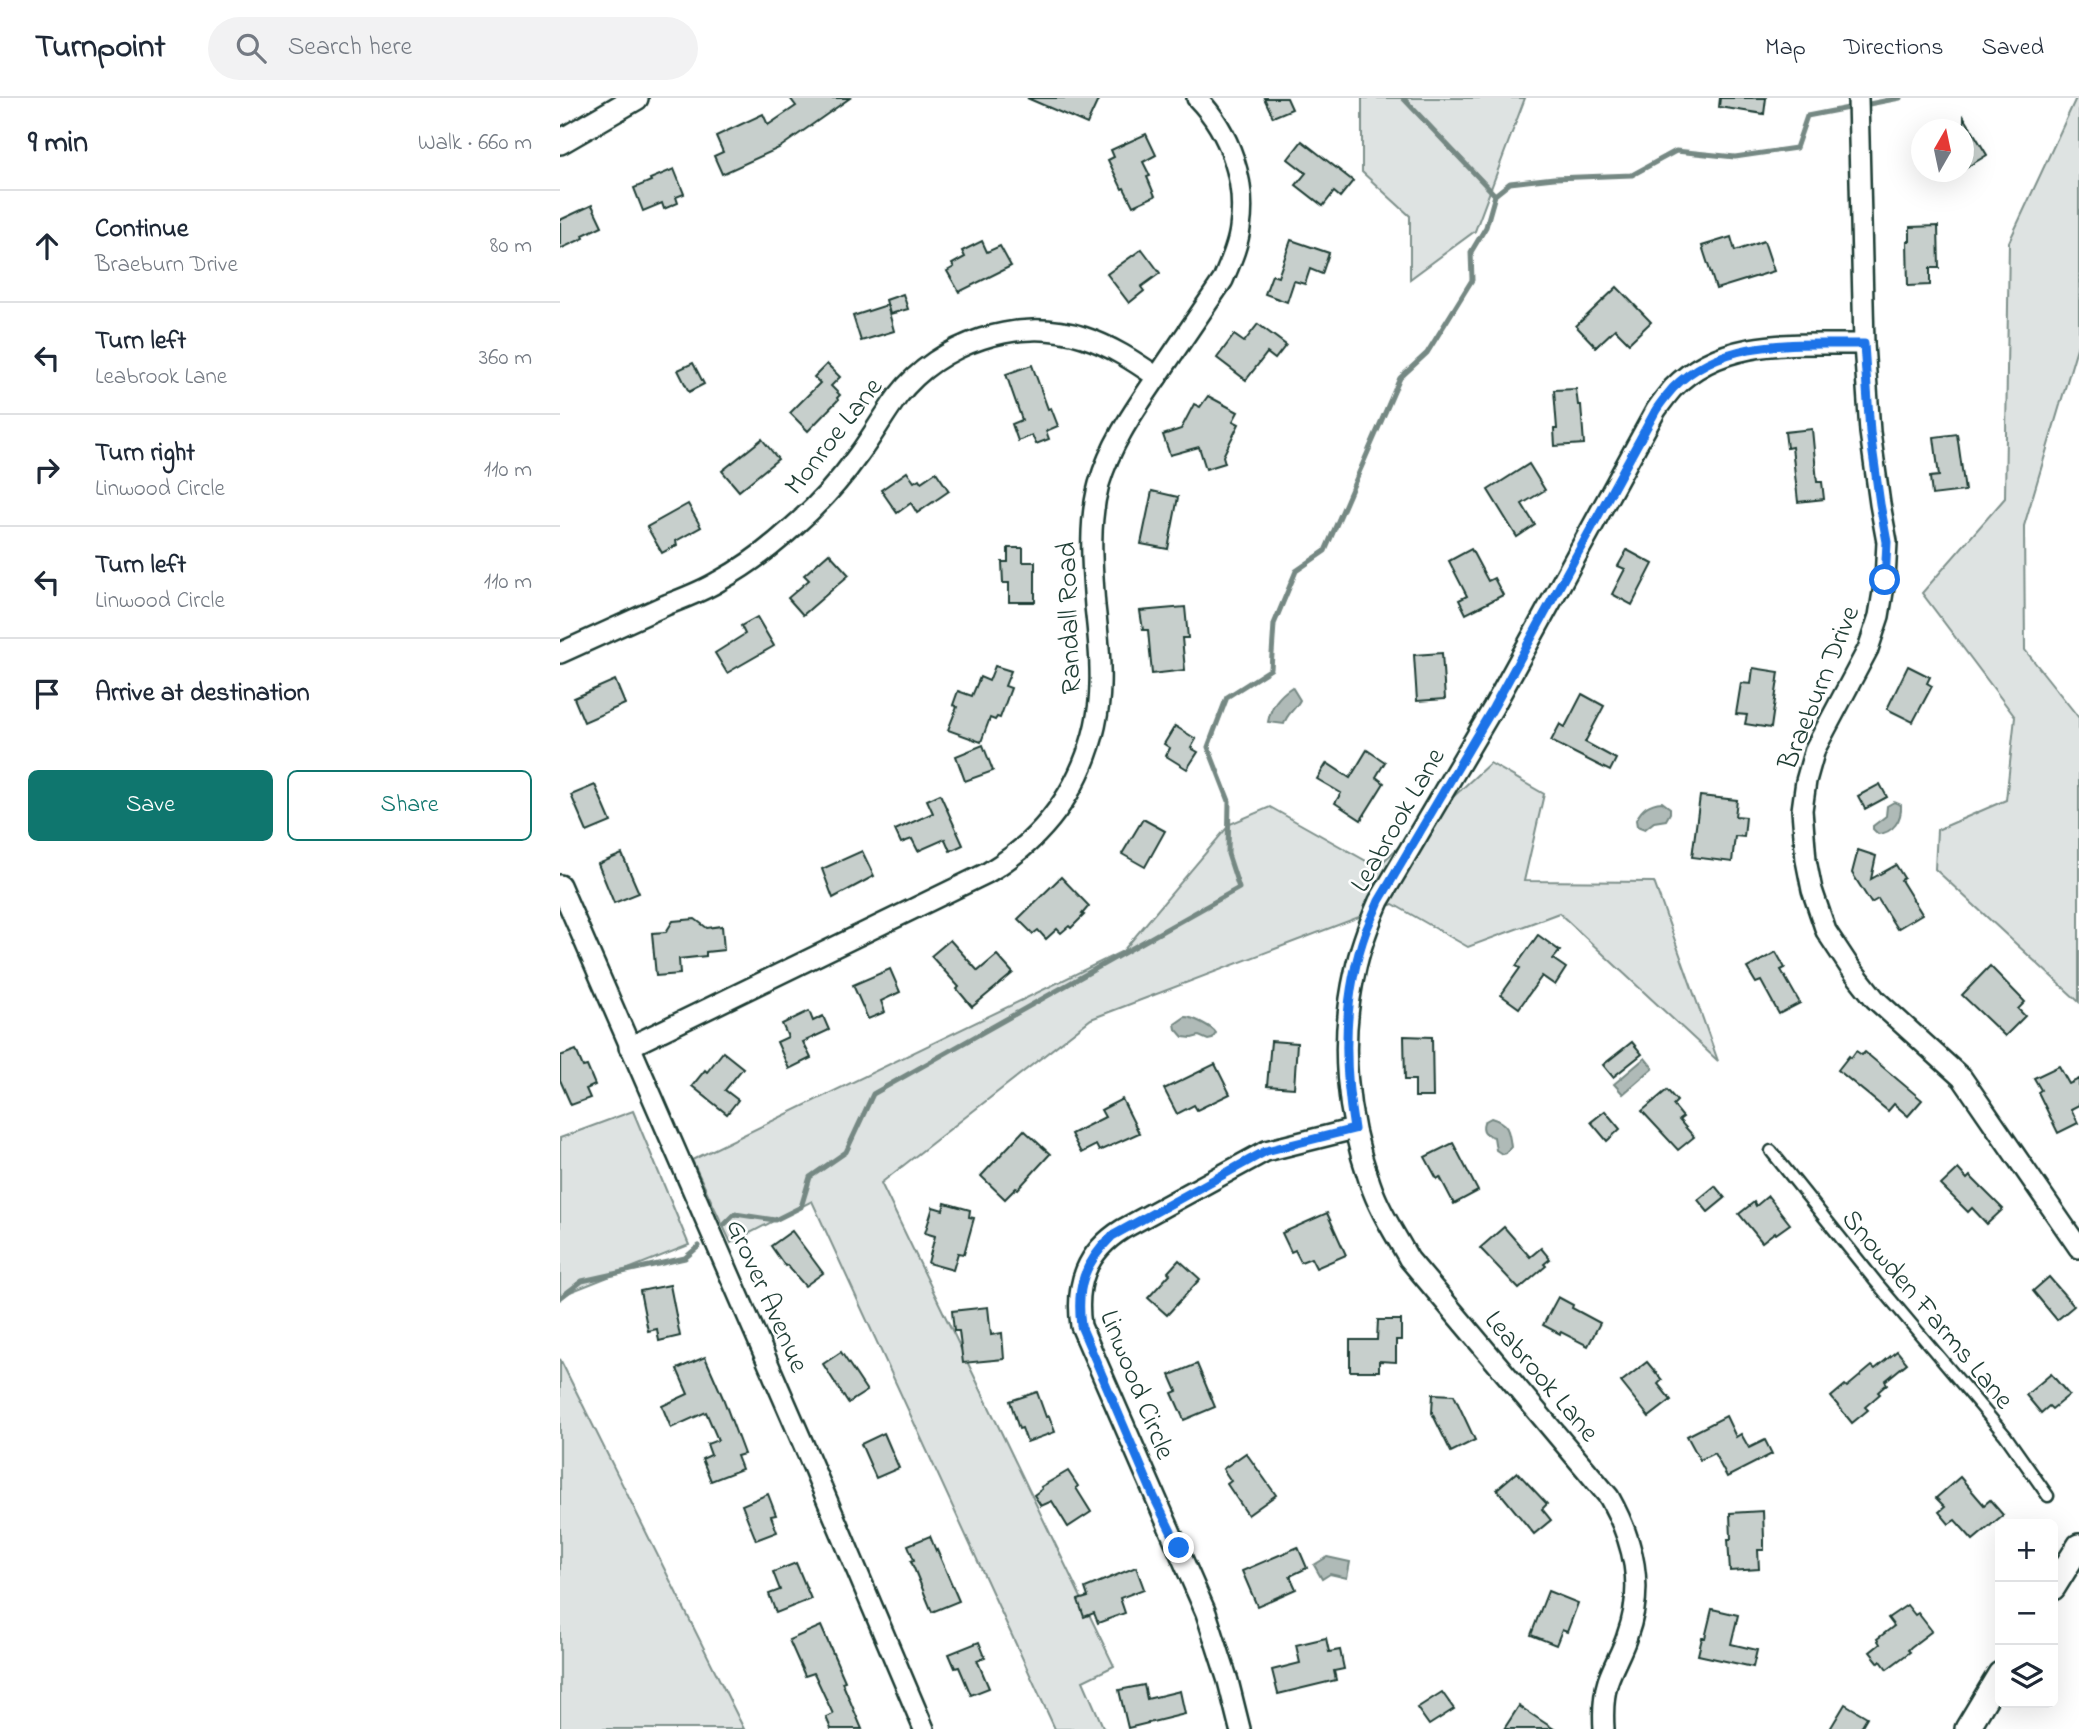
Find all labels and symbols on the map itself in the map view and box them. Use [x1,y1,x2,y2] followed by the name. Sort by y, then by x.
[1911,119,1974,182] north arrow
[776,369,894,505] street label: Monroe Lane
[1047,541,1094,695] street label: Randall Road
[1869,564,1900,595] route start
[1768,600,1872,778] street label: Braeburn Drive
[1341,740,1457,901] street label: Leabrook Lane
[1830,1201,2023,1420] street label: Snowden Farms Lane
[714,1213,818,1380] street label: Grover Avenue
[1473,1302,1608,1452] street label: Leabrook Lane
[1087,1304,1185,1467] street label: Linwood Circle
[1163,1532,1194,1563] route end

